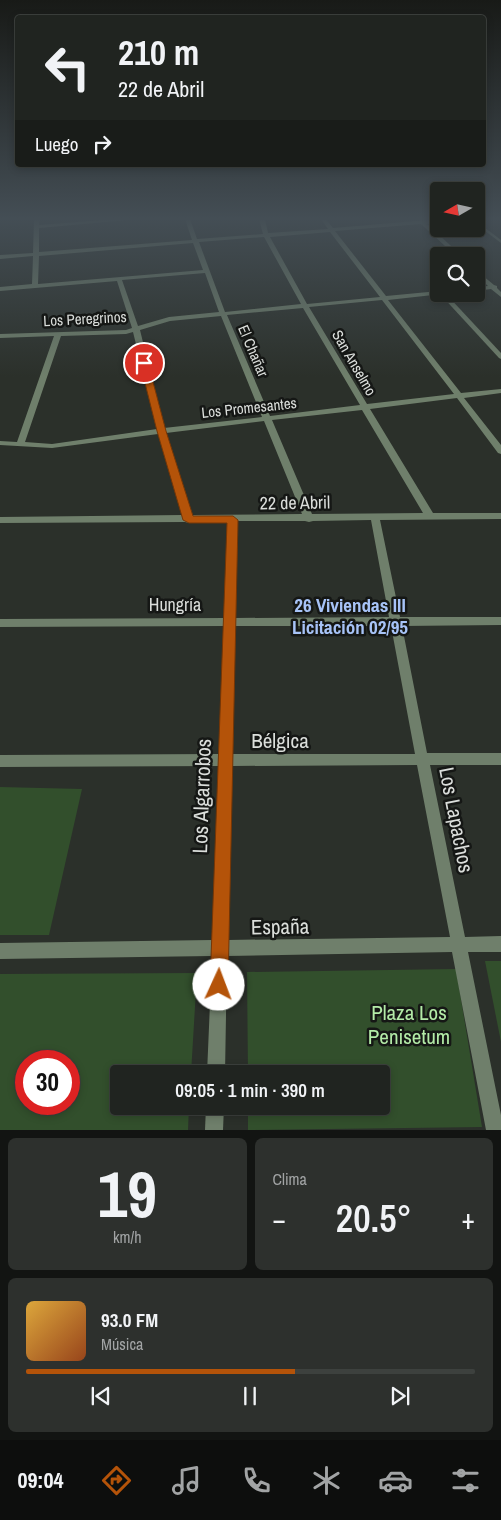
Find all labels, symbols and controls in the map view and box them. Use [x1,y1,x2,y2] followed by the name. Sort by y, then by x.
[118,29,199,76] text: 210 m
[35,35,100,100] icon: left
[118,74,204,104] text: 22 de Abril
[88,130,116,158] icon: right
[35,131,78,157] text: Luego
[430,182,485,238] north arrow
[430,182,485,302] map controls
[430,247,485,302] button: search
[43,306,127,331] street label: Los Peregrinos
[233,322,274,380] street label: El Chañar
[327,326,382,400] street label: San Anselmo
[123,342,165,384] pin
[130,349,158,377] icon: arrive
[200,392,298,423] street label: Los Promesantes
[259,489,330,516] street label: 22 de Abril
[149,592,201,617] street label: Hungría
[292,592,408,640] district label: 26 Viviendas III Licitación 02/95
[251,726,309,755] street label: Bélgica
[185,738,218,854] street label: Los Algarrobos
[432,765,481,875] street label: Los Lapachos
[251,911,310,942] street label: España
[192,958,244,1010] position arrow
[368,998,450,1051] park label: Plaza Los Penisetum
[15,1050,80,1115] speed limit sign: 30
[175,1077,325,1103] text: 09:05 · 1 min · 390 m
[98,1150,157,1237] text: 19
[273,1168,307,1190] text: Clima
[336,1193,412,1244] text: 20.5°
[273,1200,286,1238] text: −
[462,1200,475,1238] text: +
[113,1226,141,1248] text: km/h
[101,1307,158,1333] text: 93.0 FM
[101,1333,143,1355] text: Música
[87,1382,115,1410] icon: previous
[236,1382,264,1410] icon: pause
[386,1382,414,1410] icon: next
[99,1463,134,1498] icon: directions
[169,1463,204,1498] icon: music
[239,1463,274,1498] icon: phone
[309,1463,344,1498] icon: climate
[378,1463,413,1498] icon: car
[448,1463,483,1498] icon: filters
[17,1465,64,1495] text: 09:04

